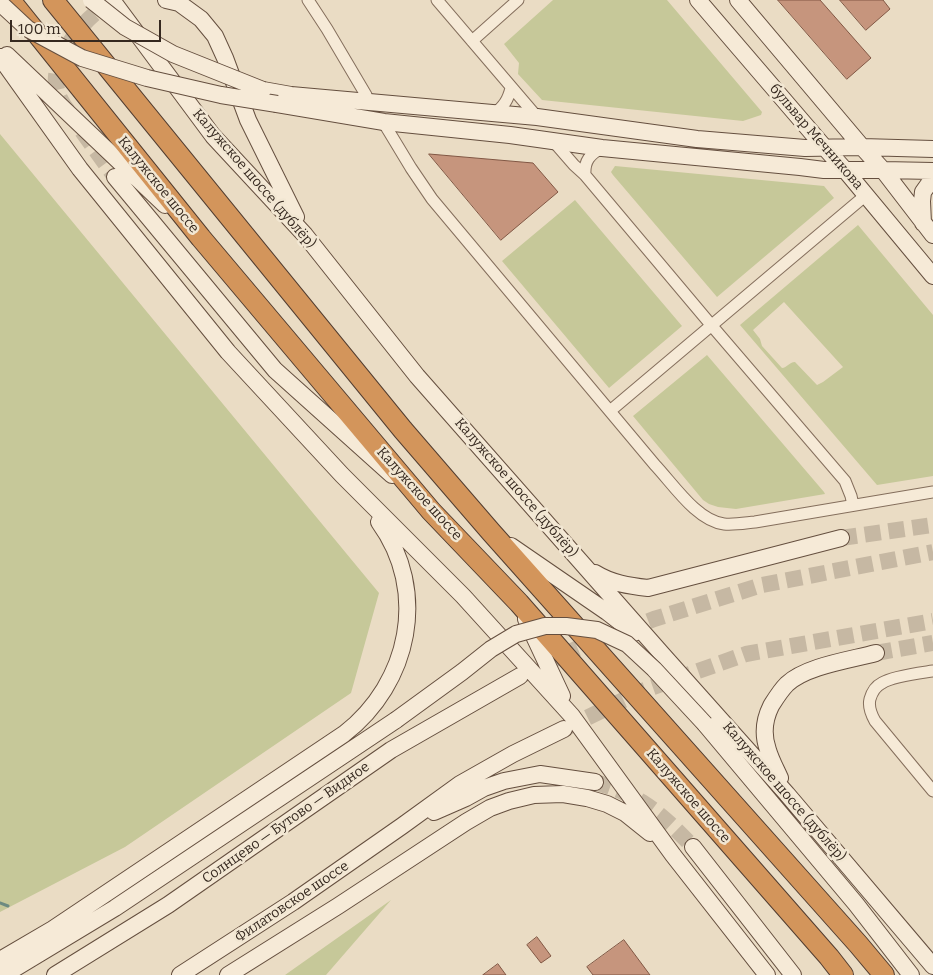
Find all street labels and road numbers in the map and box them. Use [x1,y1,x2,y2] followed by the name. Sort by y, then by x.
[766,81,866,193] street label: бульвар Мечникова
[189,106,319,252] street label: Калужское шоссе (дублёр)
[114,133,202,237] street label: Калужское шоссе
[451,415,581,561] street label: Калужское шоссе (дублёр)
[373,444,465,544] street label: Калужское шоссе
[719,719,849,865] street label: Калужское шоссе (дублёр)
[643,745,733,847] street label: Калужское шоссе
[199,759,373,887] street label: Солнцево — Бутово — Видное
[232,858,352,946] street label: Филатовское шоссе

